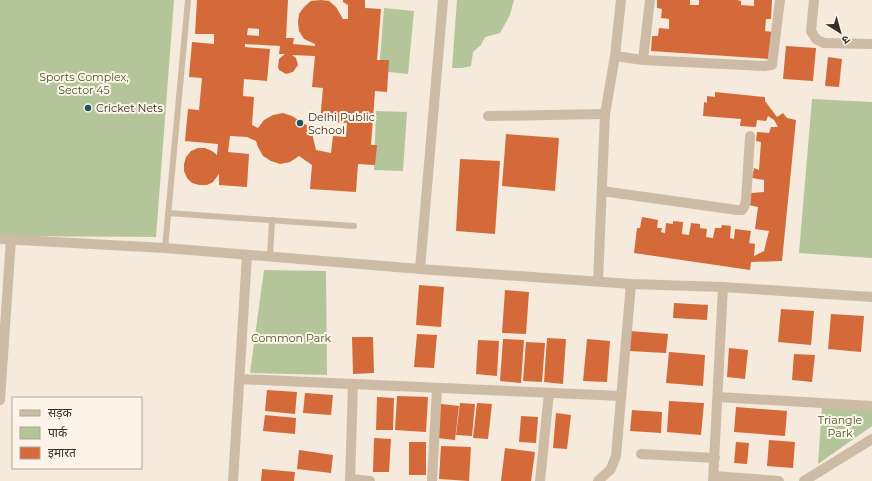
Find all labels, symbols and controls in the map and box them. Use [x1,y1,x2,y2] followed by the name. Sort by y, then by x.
[820,12,860,52] north arrow
[839,32,853,48] text: उ
[39,70,129,97] park label: Sports Complex, Sector 45
[96,101,164,115] place label: Cricket Nets
[83,103,93,113] marker: Cricket Nets
[308,110,375,137] place label: Delhi Public School
[295,118,305,128] marker: Delhi Public School
[251,331,331,345] park label: Common Park
[12,397,142,469] legend
[48,405,73,420] text: सड़क
[818,413,863,440] park label: Triangle Park
[48,425,68,440] text: पार्क
[48,445,77,460] text: इमारत

